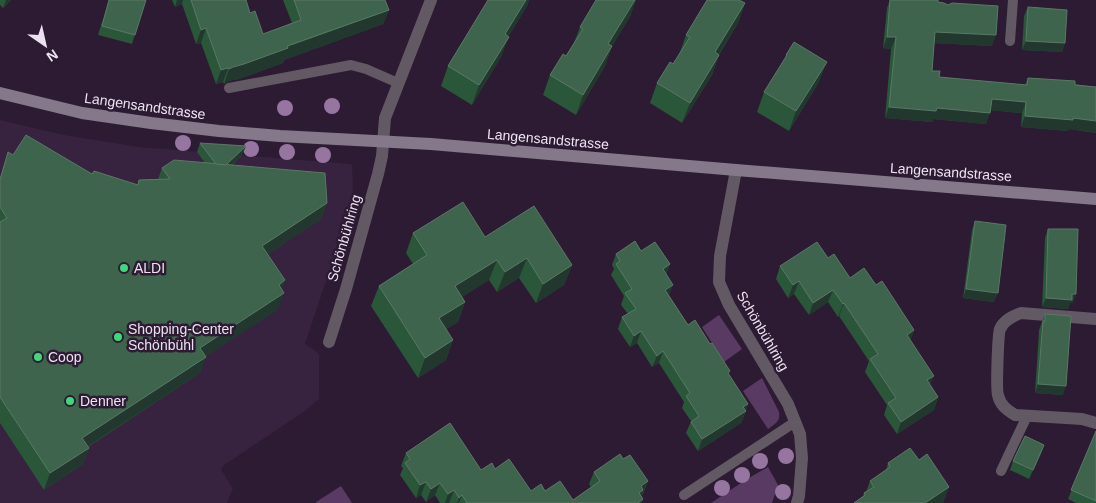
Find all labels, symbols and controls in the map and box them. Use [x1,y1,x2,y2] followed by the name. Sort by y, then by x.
[20,20,70,70] north arrow
[44,46,61,65] text: N
[83,90,207,122] street label: Langensandstrasse
[486,126,610,152] street label: Langensandstrasse
[889,160,1013,184] street label: Langensandstrasse
[324,193,364,283] street label: Schönbühlring
[134,260,165,276] place label: ALDI
[118,262,130,274] marker: ALDI
[734,288,792,374] street label: Schönbühlring
[128,321,234,353] place label: Shopping-Center Schönbühl
[112,331,124,343] marker: Shopping-Center Schönbühl
[48,349,82,365] place label: Coop
[32,351,44,363] marker: Coop
[80,393,126,409] place label: Denner
[64,395,76,407] marker: Denner

